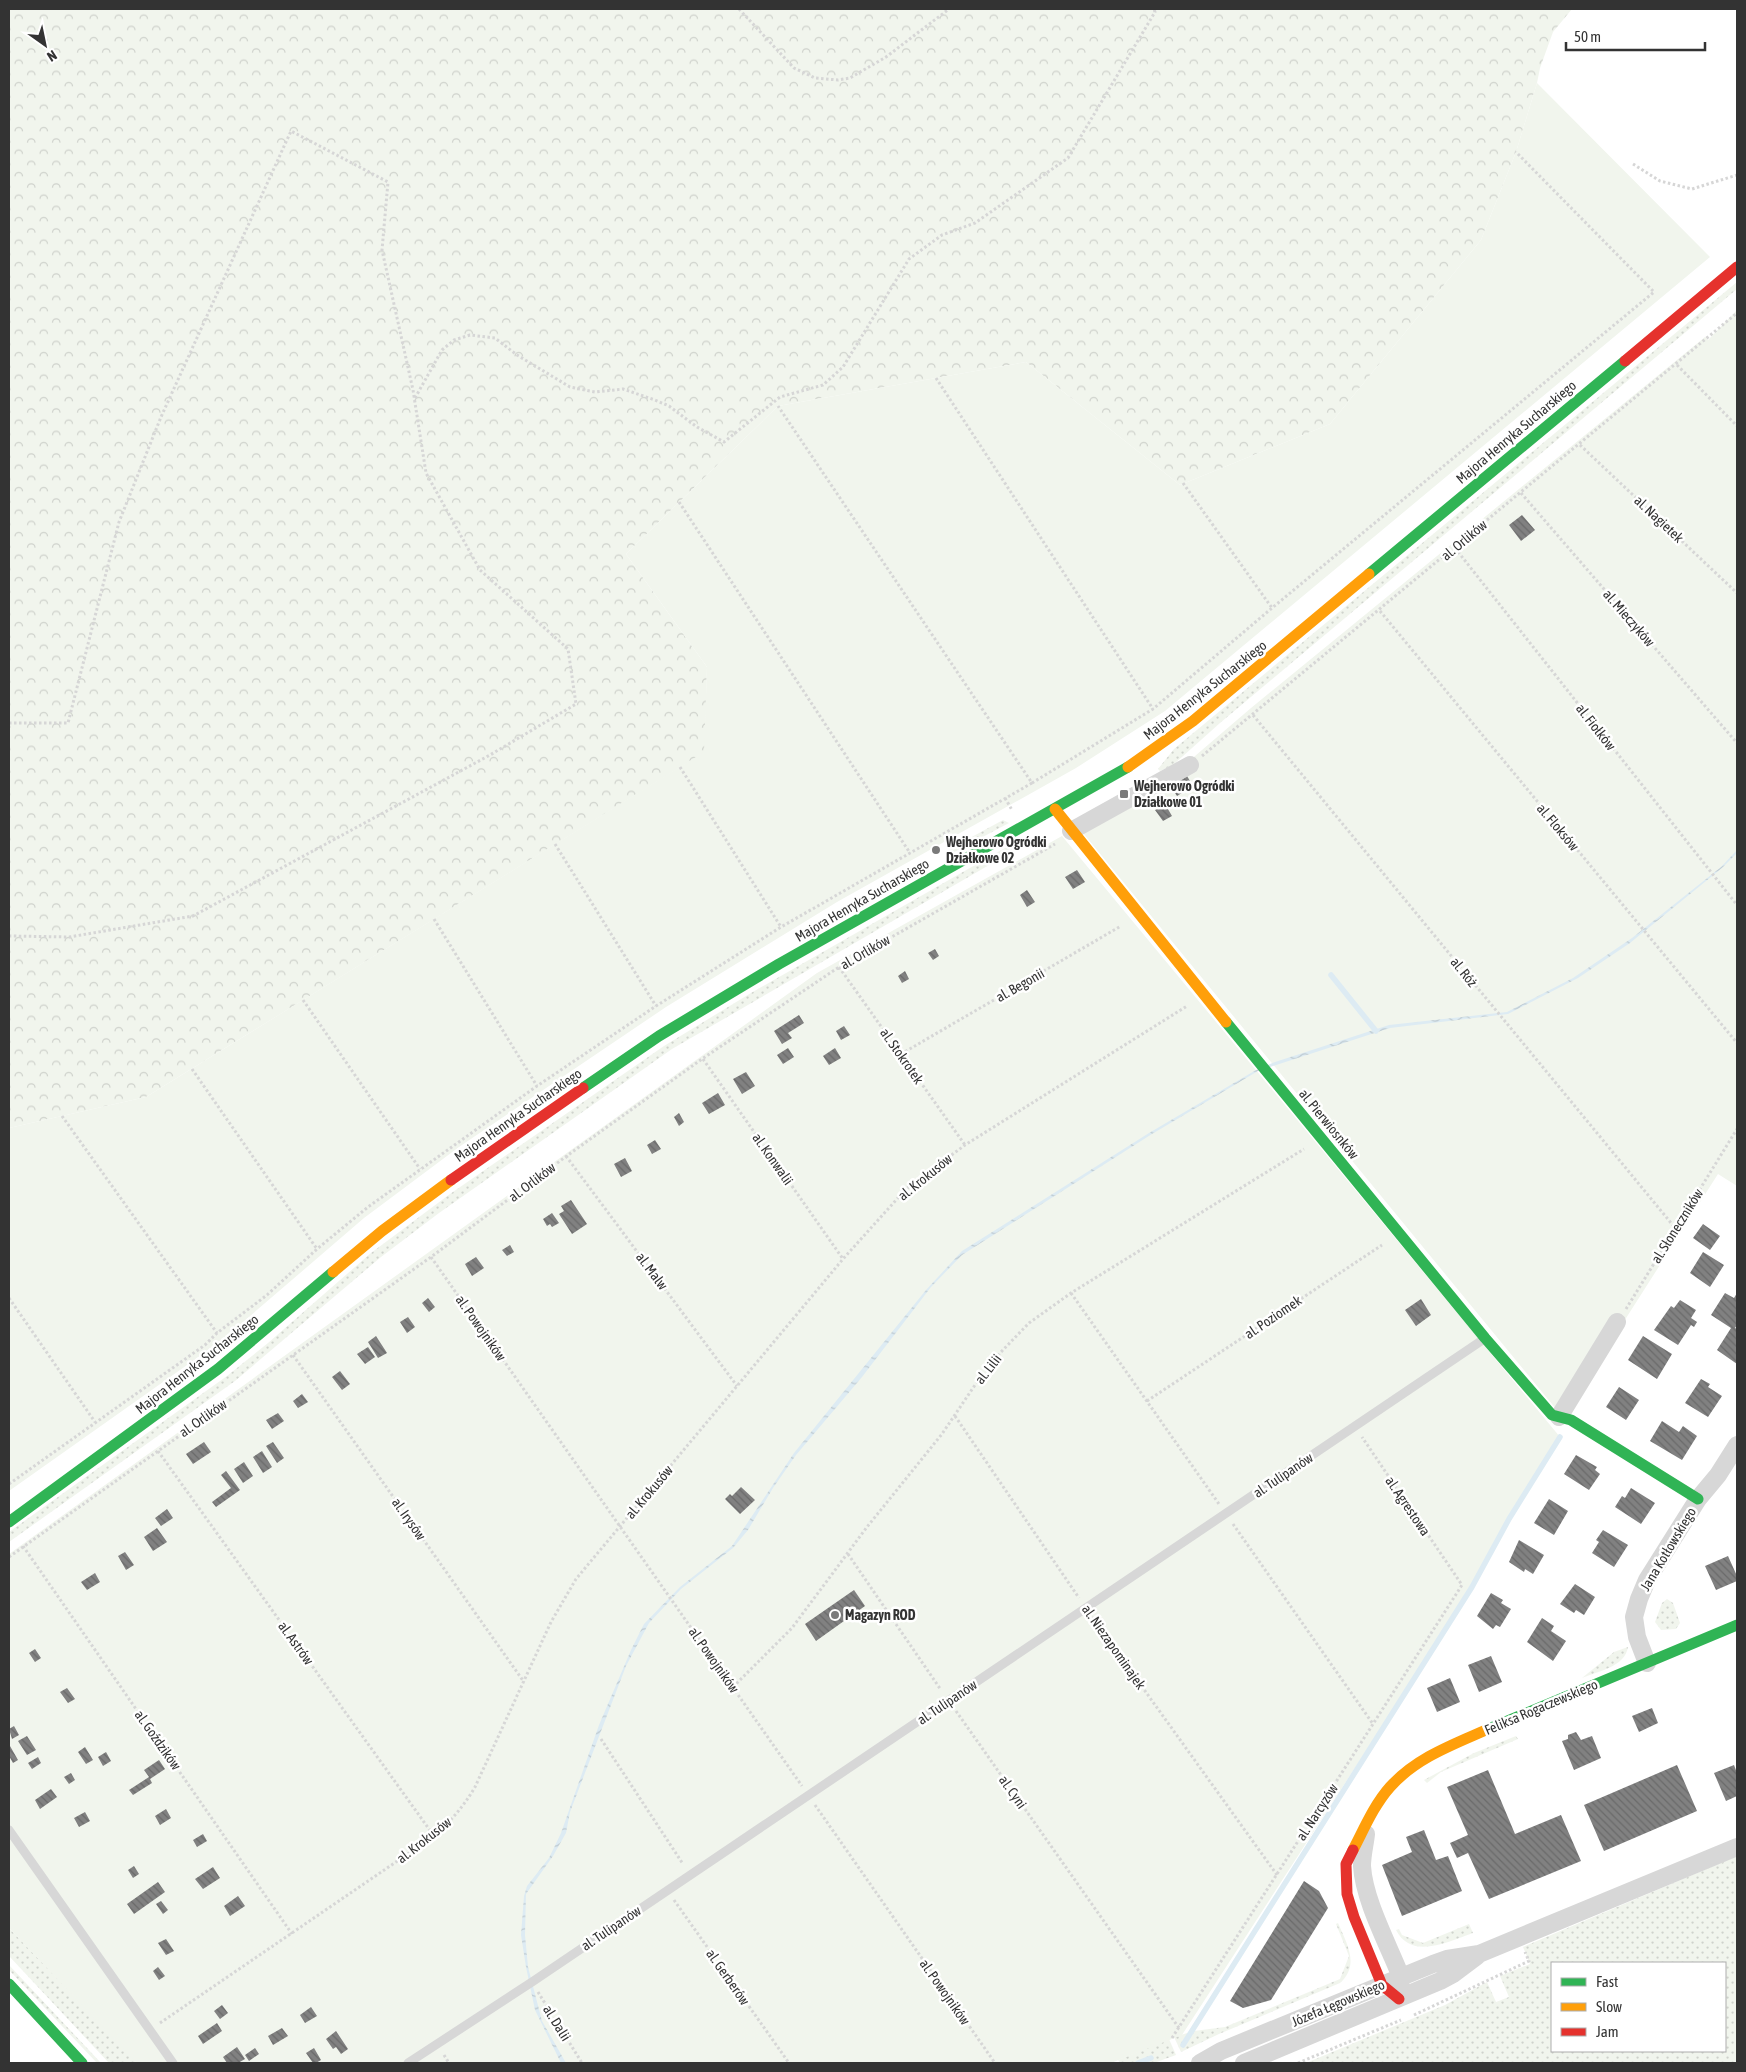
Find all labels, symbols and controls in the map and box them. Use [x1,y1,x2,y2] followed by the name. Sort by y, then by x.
[20,20,70,70] north arrow
[1566,20,1705,52] scale bar
[1574,28,1601,45] text: 50 m
[44,47,60,65] text: N
[1453,377,1579,487] street label: Majora Henryka Sucharskiego
[1631,492,1687,546] street label: al. Nagietek
[1438,516,1491,564] street label: al. Orlików
[1600,586,1658,650] street label: al. Mieczyków
[1140,637,1270,743] street label: Majora Henryka Sucharskiego
[1573,701,1619,754] street label: al. Fiołków
[1133,778,1235,810] place label: Wejherowo Ogródki Działkowe 01
[1118,788,1130,800] marker: Wejherowo Ogródki Działkowe 01
[1534,800,1583,854] street label: al. Floksów
[945,834,1047,866] place label: Wejherowo Ogródki Działkowe 02
[930,844,942,856] marker: Wejherowo Ogródki Działkowe 02
[792,855,932,945] street label: Majora Henryka Sucharskiego
[837,931,893,973] street label: al. Orlików
[1447,954,1481,990] street label: al. Róż
[993,965,1047,1005] street label: al. Begonii
[877,1025,927,1087] street label: al. Stokrotek
[451,1065,585,1165] street label: Majora Henryka Sucharskiego
[1296,1086,1363,1163] street label: al. Pierwiosnków
[749,1130,797,1188] street label: al. Konwalii
[895,1150,956,1204] street label: al. Krokusów
[505,1159,559,1205] street label: al. Orlików
[1648,1185,1707,1266] street label: al. Słoneczników
[633,1249,672,1293] street label: al. Malw
[453,1292,510,1364] street label: al. Powojników
[1241,1292,1305,1342] street label: al. Poziomek
[132,1311,262,1417] street label: Majora Henryka Sucharskiego
[971,1351,1005,1387] street label: al. Lilii
[176,1395,230,1440] street label: al. Orlików
[1250,1449,1316,1501] street label: al. Tulipanów
[622,1462,676,1522] street label: al. Krokusów
[1382,1473,1434,1539] street label: al. Agrestowa
[389,1495,430,1544] street label: al. Irysów
[1637,1504,1699,1594] street label: Jana Kotłowskiego
[1079,1602,1149,1692] street label: al. Niezapominajek
[845,1607,916,1623] place label: Magazyn ROD
[829,1609,841,1621] marker: Magazyn ROD
[275,1618,317,1668] street label: al. Astrów
[686,1624,743,1696] street label: al. Powojników
[914,1676,980,1728] street label: al. Tulipanów
[1482,1676,1600,1738] street label: Feliksa Rogaczewskiego
[132,1707,185,1773] street label: al. Goździków
[996,1772,1030,1812] street label: al. Cyni
[1293,1780,1342,1843] street label: al. Narcyzów
[394,1813,455,1866] street label: al. Krokusów
[578,1902,644,1954] street label: al. Tulipanów
[703,1946,753,2009] street label: al. Gerberów
[917,1956,974,2028] street label: al. Powojników
[1551,1962,1726,2052] legend
[1596,1973,1618,1990] text: Fast
[1289,1976,1387,2030] street label: Józefa Łęgowskiego
[1596,1998,1622,2015] text: Slow
[540,2002,574,2044] street label: al. Dalii
[1596,2023,1619,2040] text: Jam

